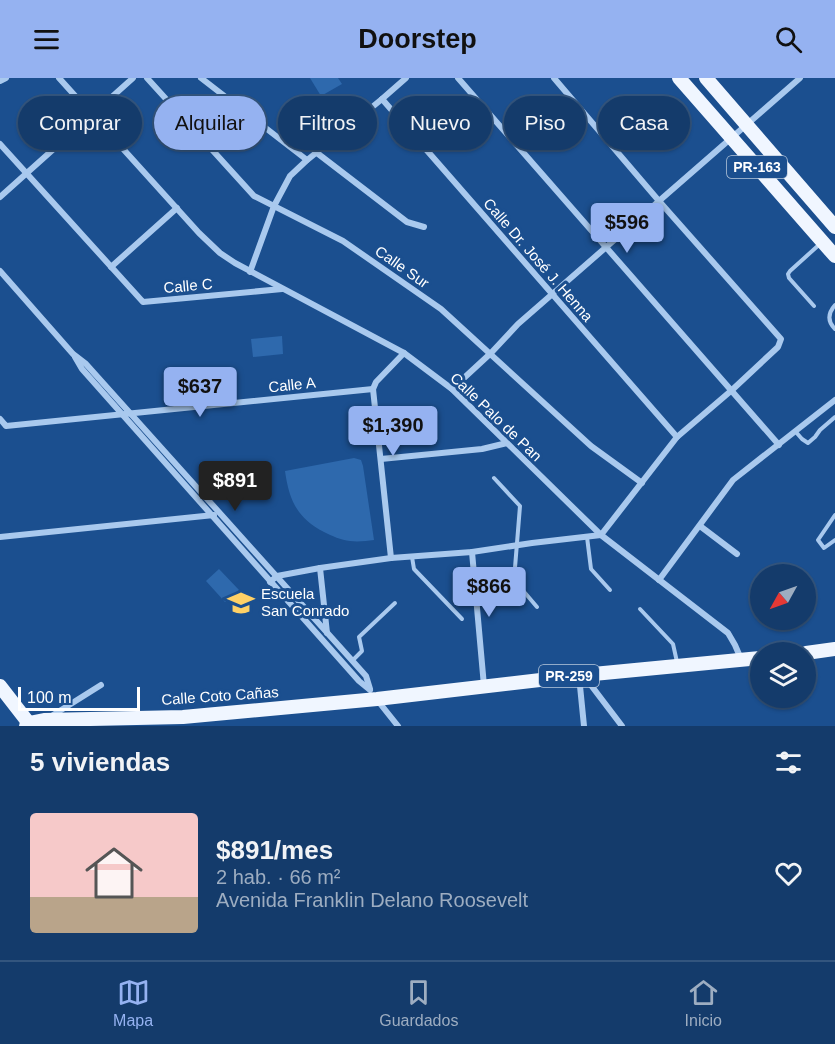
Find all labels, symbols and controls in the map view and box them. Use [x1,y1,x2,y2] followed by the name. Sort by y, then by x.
[30,23,63,56] icon: menu
[772,23,805,56] icon: search
[358,24,477,54] text: Doorstep
[18,96,142,150] chip: Comprar
[154,96,266,150] chip: Alquilar
[278,96,377,150] chip: Filtros
[389,96,492,150] chip: Nuevo
[504,96,586,150] chip: Piso
[598,96,690,150] chip: Casa
[727,156,787,178] road number: PR-163
[480,195,597,325] street label: Calle Dr. José J. Henna
[591,203,663,254] pin: $596
[605,211,649,233] text: $596
[372,242,432,291] street label: Calle Sur
[163,275,213,296] street label: Calle C
[164,367,236,418] pin: $637
[447,369,545,464] street label: Calle Palo de Pan
[267,374,316,395] street label: Calle A
[178,375,222,397] text: $637
[344,406,442,457] pin: $1,390
[362,414,424,436] text: $1,390
[199,461,271,512] pin: $891
[213,469,257,491] text: $891
[750,564,816,630] north arrow
[750,564,816,708] map controls
[453,567,525,618] pin: $866
[467,575,511,597] text: $866
[261,585,349,619] place label: Escuela San Conrado
[226,588,256,618] school or university icon: Escuela San Conrado
[750,642,816,708] button: layers
[539,665,599,687] road number: PR-259
[161,683,279,708] street label: Calle Coto Cañas
[18,684,140,712] scale bar
[27,689,71,706] text: 100 m
[772,746,805,779] icon: filters
[30,747,170,777] text: 5 viviendas
[216,835,333,865] text: $891/mes
[78,837,150,909] icon: home
[772,857,805,890] icon: heart
[216,866,341,888] text: 2 hab. · 66 m²
[216,889,528,911] text: Avenida Franklin Delano Roosevelt
[113,976,153,1030] tab: Mapa
[379,976,458,1030] tab: Guardados
[685,976,722,1030] tab: Inicio

